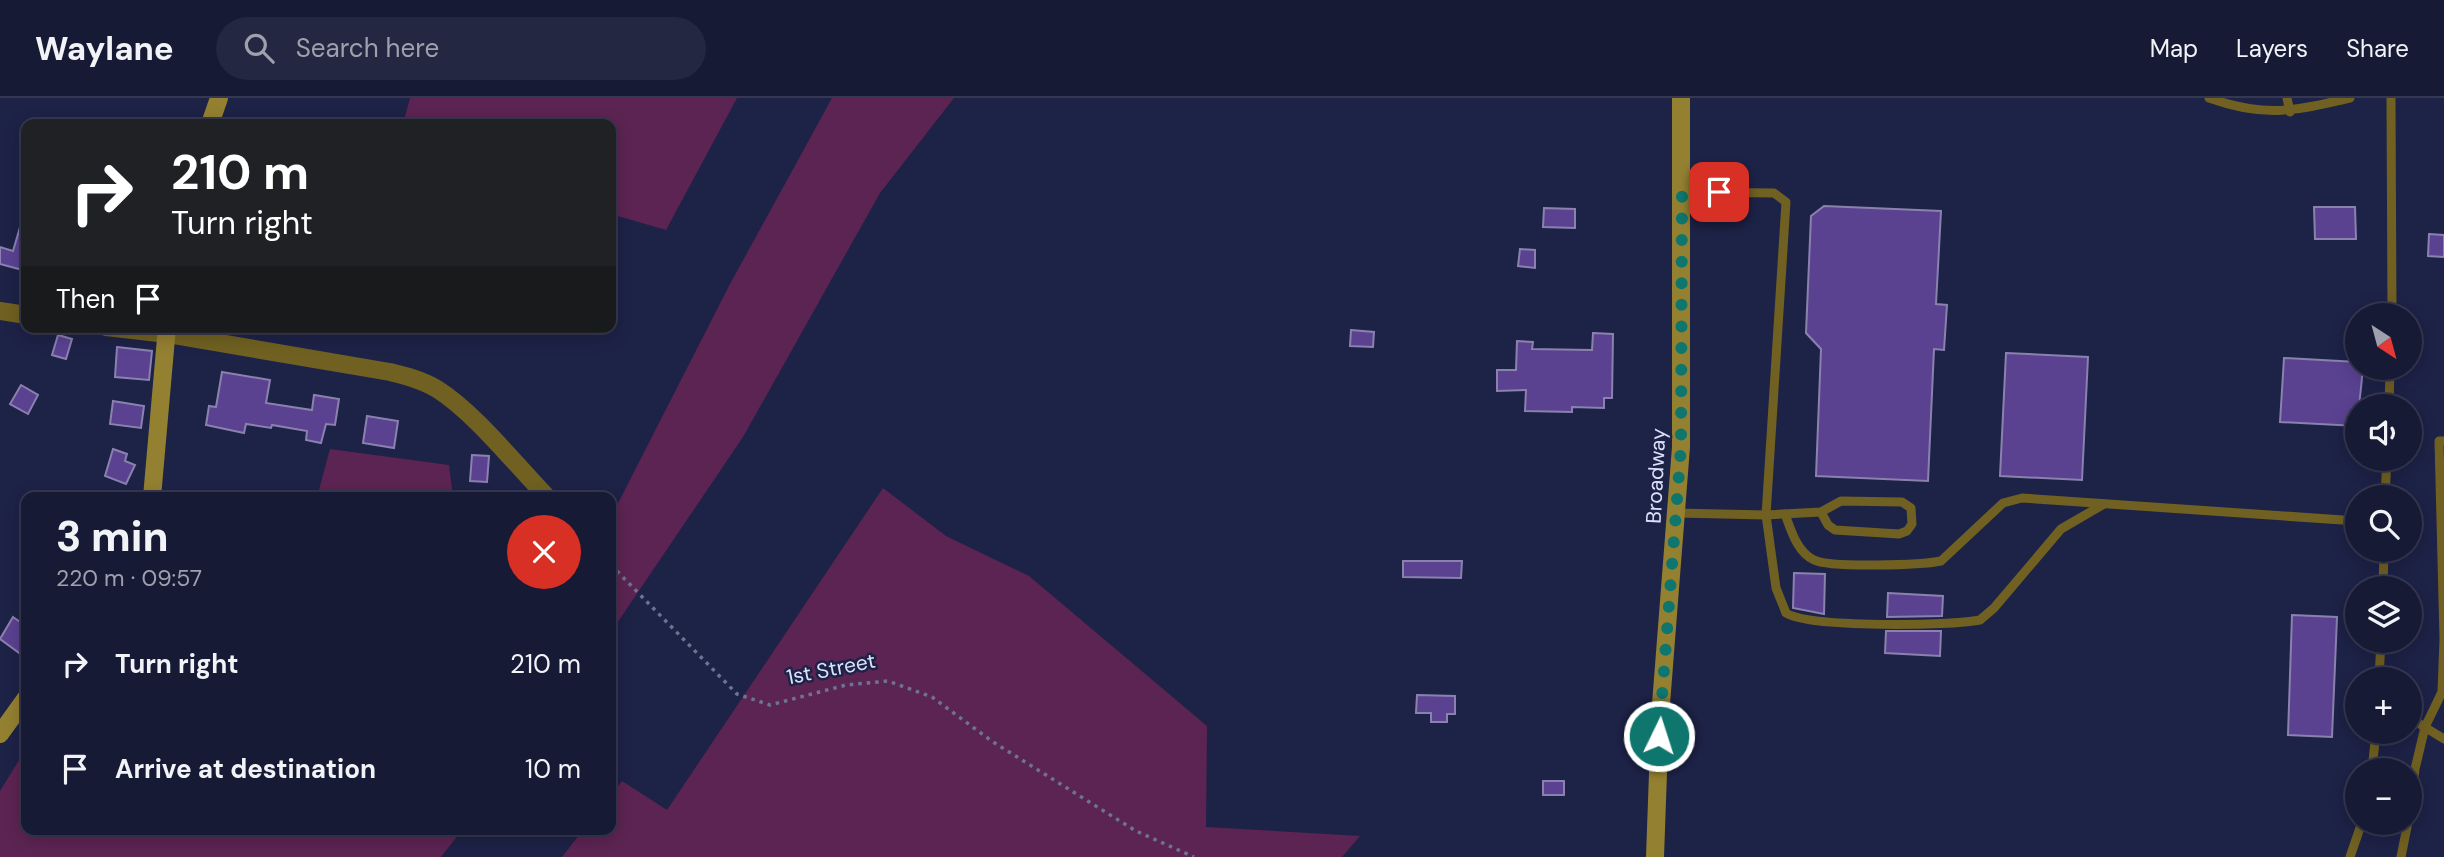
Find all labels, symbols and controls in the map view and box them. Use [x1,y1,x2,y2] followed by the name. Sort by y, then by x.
[216,17,706,80] search box
[35,27,174,70] text: Waylane
[240,29,278,67] icon: search
[296,31,439,65] text: Search here
[2150,33,2198,64] text: Map
[2236,33,2308,64] text: Layers
[2346,33,2409,64] text: Share
[171,140,309,204] text: 210 m
[56,147,147,238] icon: right
[1689,162,1749,222] pin
[1700,173,1738,211] icon: arrive
[171,202,313,244] text: Turn right
[129,280,167,318] icon: arrive
[56,282,115,316] text: Then
[2345,303,2422,380] north arrow
[2345,303,2422,835] map controls
[2345,394,2422,471] button: sound
[1640,427,1672,524] street label: Broadway
[2345,485,2422,562] button: search
[56,509,169,564] text: 3 min
[507,515,581,589] button: close
[56,563,202,593] text: 220 m · 09:57
[2345,576,2422,653] button: layers
[56,645,94,683] icon: right
[115,647,239,681] text: Turn right
[510,647,581,681] text: 210 m
[784,647,878,691] street label: 1st Street
[2345,667,2422,744] button: +
[1622,699,1696,773] position arrow
[56,750,94,788] icon: arrive
[115,752,376,786] text: Arrive at destination
[525,752,581,786] text: 10 m
[2345,758,2422,835] button: −

